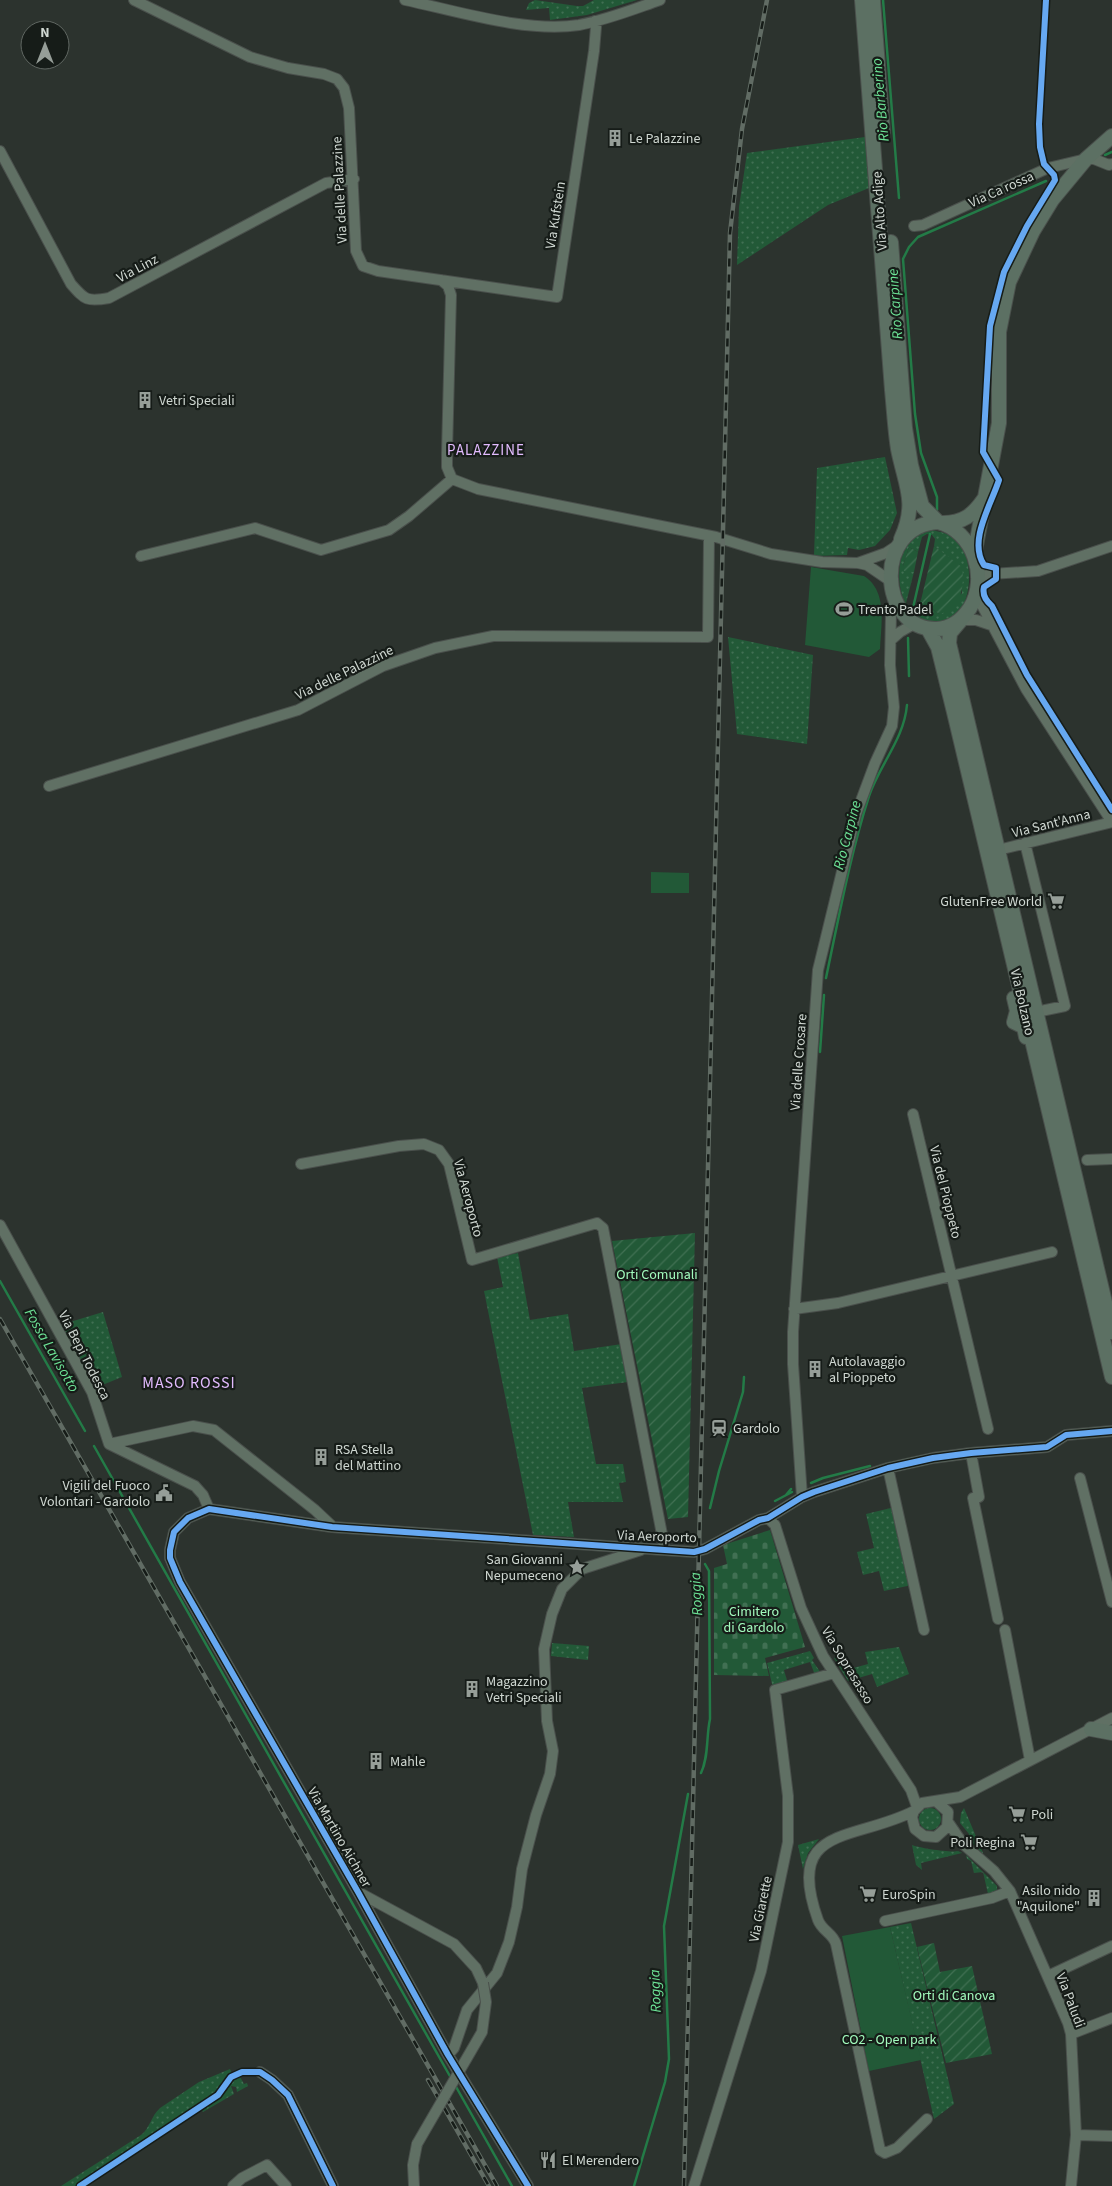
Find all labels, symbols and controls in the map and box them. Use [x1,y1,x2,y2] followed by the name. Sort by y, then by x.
[20,20,70,70] north arrow
[40,23,50,43] text: N
[866,57,895,143] water label: Rio Barberino
[605,128,625,148] building icon: Le Palazzine
[629,129,700,149] place label: Le Palazzine
[327,136,353,244] street label: Via delle Palazzine
[966,167,1037,213] street label: Via Ca rossa
[867,171,893,251] street label: Via Alto Adige
[541,180,571,250] street label: Via Kufstein
[113,250,162,288] street label: Via Linz
[883,268,908,340] water label: Rio Carpine
[135,390,155,410] building icon: Vetri Speciali
[159,391,235,411] place label: Vetri Speciali
[447,440,525,461] district label: PALAZZINE
[834,599,854,619] sports icon: Trento Padel
[858,600,932,620] place label: Trento Padel
[292,640,397,705] street label: Via delle Palazzine
[828,798,867,872] water label: Rio Carpine
[1010,805,1093,843] street label: Via Sant'Anna
[1046,891,1066,911] supermarket icon: GlutenFree World
[940,892,1042,912] place label: GlutenFree World
[1005,967,1039,1038] street label: Via Bolzano
[786,1013,812,1111] street label: Via delle Crosare
[924,1144,966,1241] street label: Via del Pioppeto
[448,1157,488,1239] street label: Via Aeroporto
[616,1265,698,1285] park label: Orti Comunali
[19,1304,84,1396] water label: Fossa Lavisotto
[53,1307,115,1404] street label: Via Bepi Todesca
[829,1352,905,1388] place label: Autolavaggio al Pioppeto
[805,1359,825,1379] building icon: Autolavaggio al Pioppeto
[142,1372,236,1394] district label: MASO ROSSI
[709,1418,729,1438] station icon: Gardolo
[733,1419,780,1439] place label: Gardolo
[335,1440,401,1476] place label: RSA Stella del Mattino
[311,1447,331,1467] building icon: RSA Stella del Mattino
[40,1476,150,1512] place label: Vigili del Fuoco Volontari - Gardolo
[154,1483,174,1503] public building icon: Vigili del Fuoco Volontari - Gardolo
[617,1526,697,1548] street label: Via Aeroporto
[485,1550,563,1586] place label: San Giovanni Nepumeceno
[567,1557,587,1577] place icon: San Giovanni Nepumeceno
[685,1572,708,1616] water label: Roggia
[724,1602,784,1638] park label: Cimitero di Gardolo
[816,1623,878,1708] street label: Via Soprasasso
[486,1672,562,1708] place label: Magazzino Vetri Speciali
[462,1679,482,1699] building icon: Magazzino Vetri Speciali
[366,1751,386,1771] building icon: Mahle
[390,1752,425,1772] place label: Mahle
[302,1783,376,1892] street label: Via Martino Aichner
[1007,1804,1027,1824] supermarket icon: Poli
[1031,1805,1053,1825] place label: Poli
[1019,1832,1039,1852] supermarket icon: Poli Regina
[950,1833,1015,1853] place label: Poli Regina
[744,1874,778,1944] street label: Via Giarette
[1017,1881,1080,1917] place label: Asilo nido "Aquilone"
[858,1884,878,1904] supermarket icon: EuroSpin
[882,1885,936,1905] place label: EuroSpin
[1084,1888,1104,1908] building icon: Asilo nido "Aquilone"
[644,1969,667,2013] water label: Roggia
[1050,1970,1090,2031] street label: Via Paludi
[913,1986,995,2006] park label: Orti di Canova
[842,2030,936,2050] park label: CO2 - Open park
[538,2150,558,2170] restaurant icon: El Merendero
[562,2151,639,2171] place label: El Merendero

